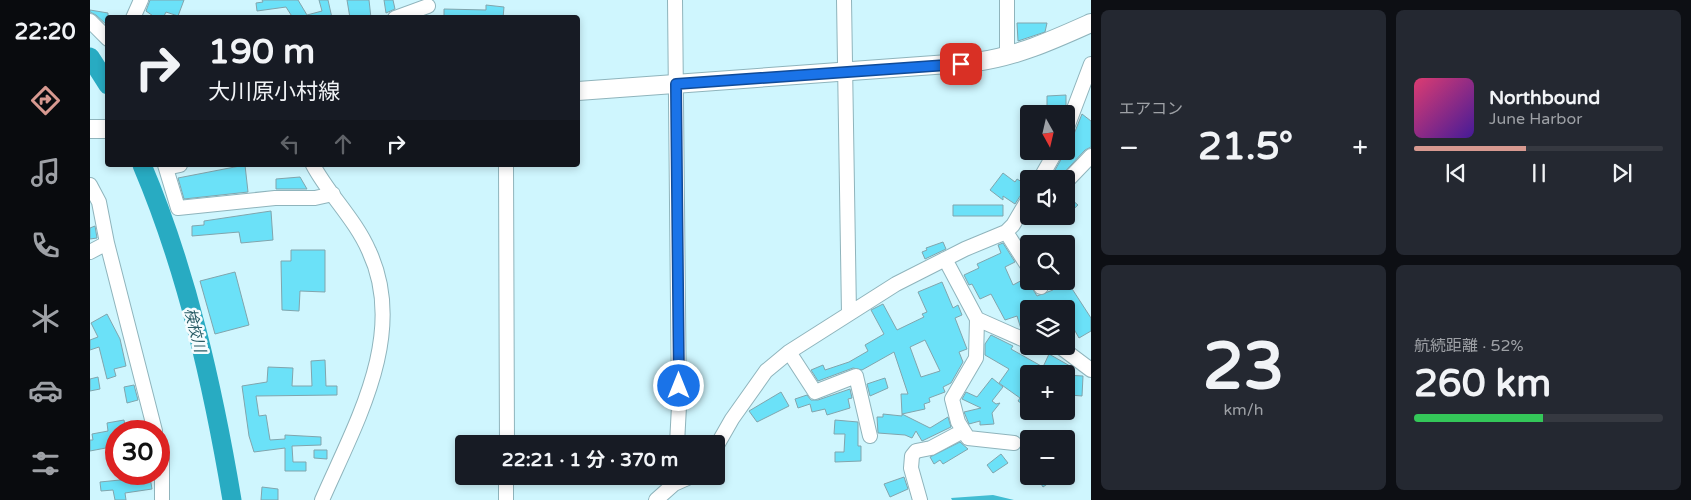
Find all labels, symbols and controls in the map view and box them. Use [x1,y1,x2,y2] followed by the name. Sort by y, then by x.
[15,19,75,45] text: 22:20
[208,31,315,73] text: 190 m
[125,35,190,100] icon: right
[940,43,982,85] pin
[947,50,975,78] icon: arrive
[208,79,340,105] text: 大川原小村線
[28,83,63,118] icon: directions
[1489,87,1600,109] text: Northbound
[1119,99,1183,119] text: エアコン
[1020,105,1075,160] north arrow
[1020,105,1075,485] map controls
[1489,109,1582,129] text: June Harbor
[1198,124,1293,170] text: 21.5°
[276,130,304,158] icon: left
[329,130,357,158] icon: ahead
[382,130,410,158] icon: right
[1119,131,1139,165] text: −
[1352,131,1368,165] text: +
[28,155,63,190] icon: music
[1442,159,1470,187] icon: previous
[1525,159,1553,187] icon: pause
[1608,159,1636,187] icon: next
[1020,170,1075,225] button: sound
[28,228,63,263] icon: phone
[1020,235,1075,290] button: search
[1020,300,1075,355] button: layers
[28,301,63,336] icon: climate
[181,306,210,356] water label: 検校川
[1203,328,1284,407] text: 23
[1414,336,1524,356] text: 航続距離 · 52%
[652,359,704,411] position arrow
[1414,361,1551,407] text: 260 km
[1020,365,1075,420] button: +
[28,373,63,408] icon: car
[1223,400,1264,420] text: km/h
[105,420,170,485] speed limit sign: 30
[1020,430,1075,485] button: −
[28,446,63,481] icon: filters
[502,449,678,471] text: 22:21 · 1 分 · 370 m

